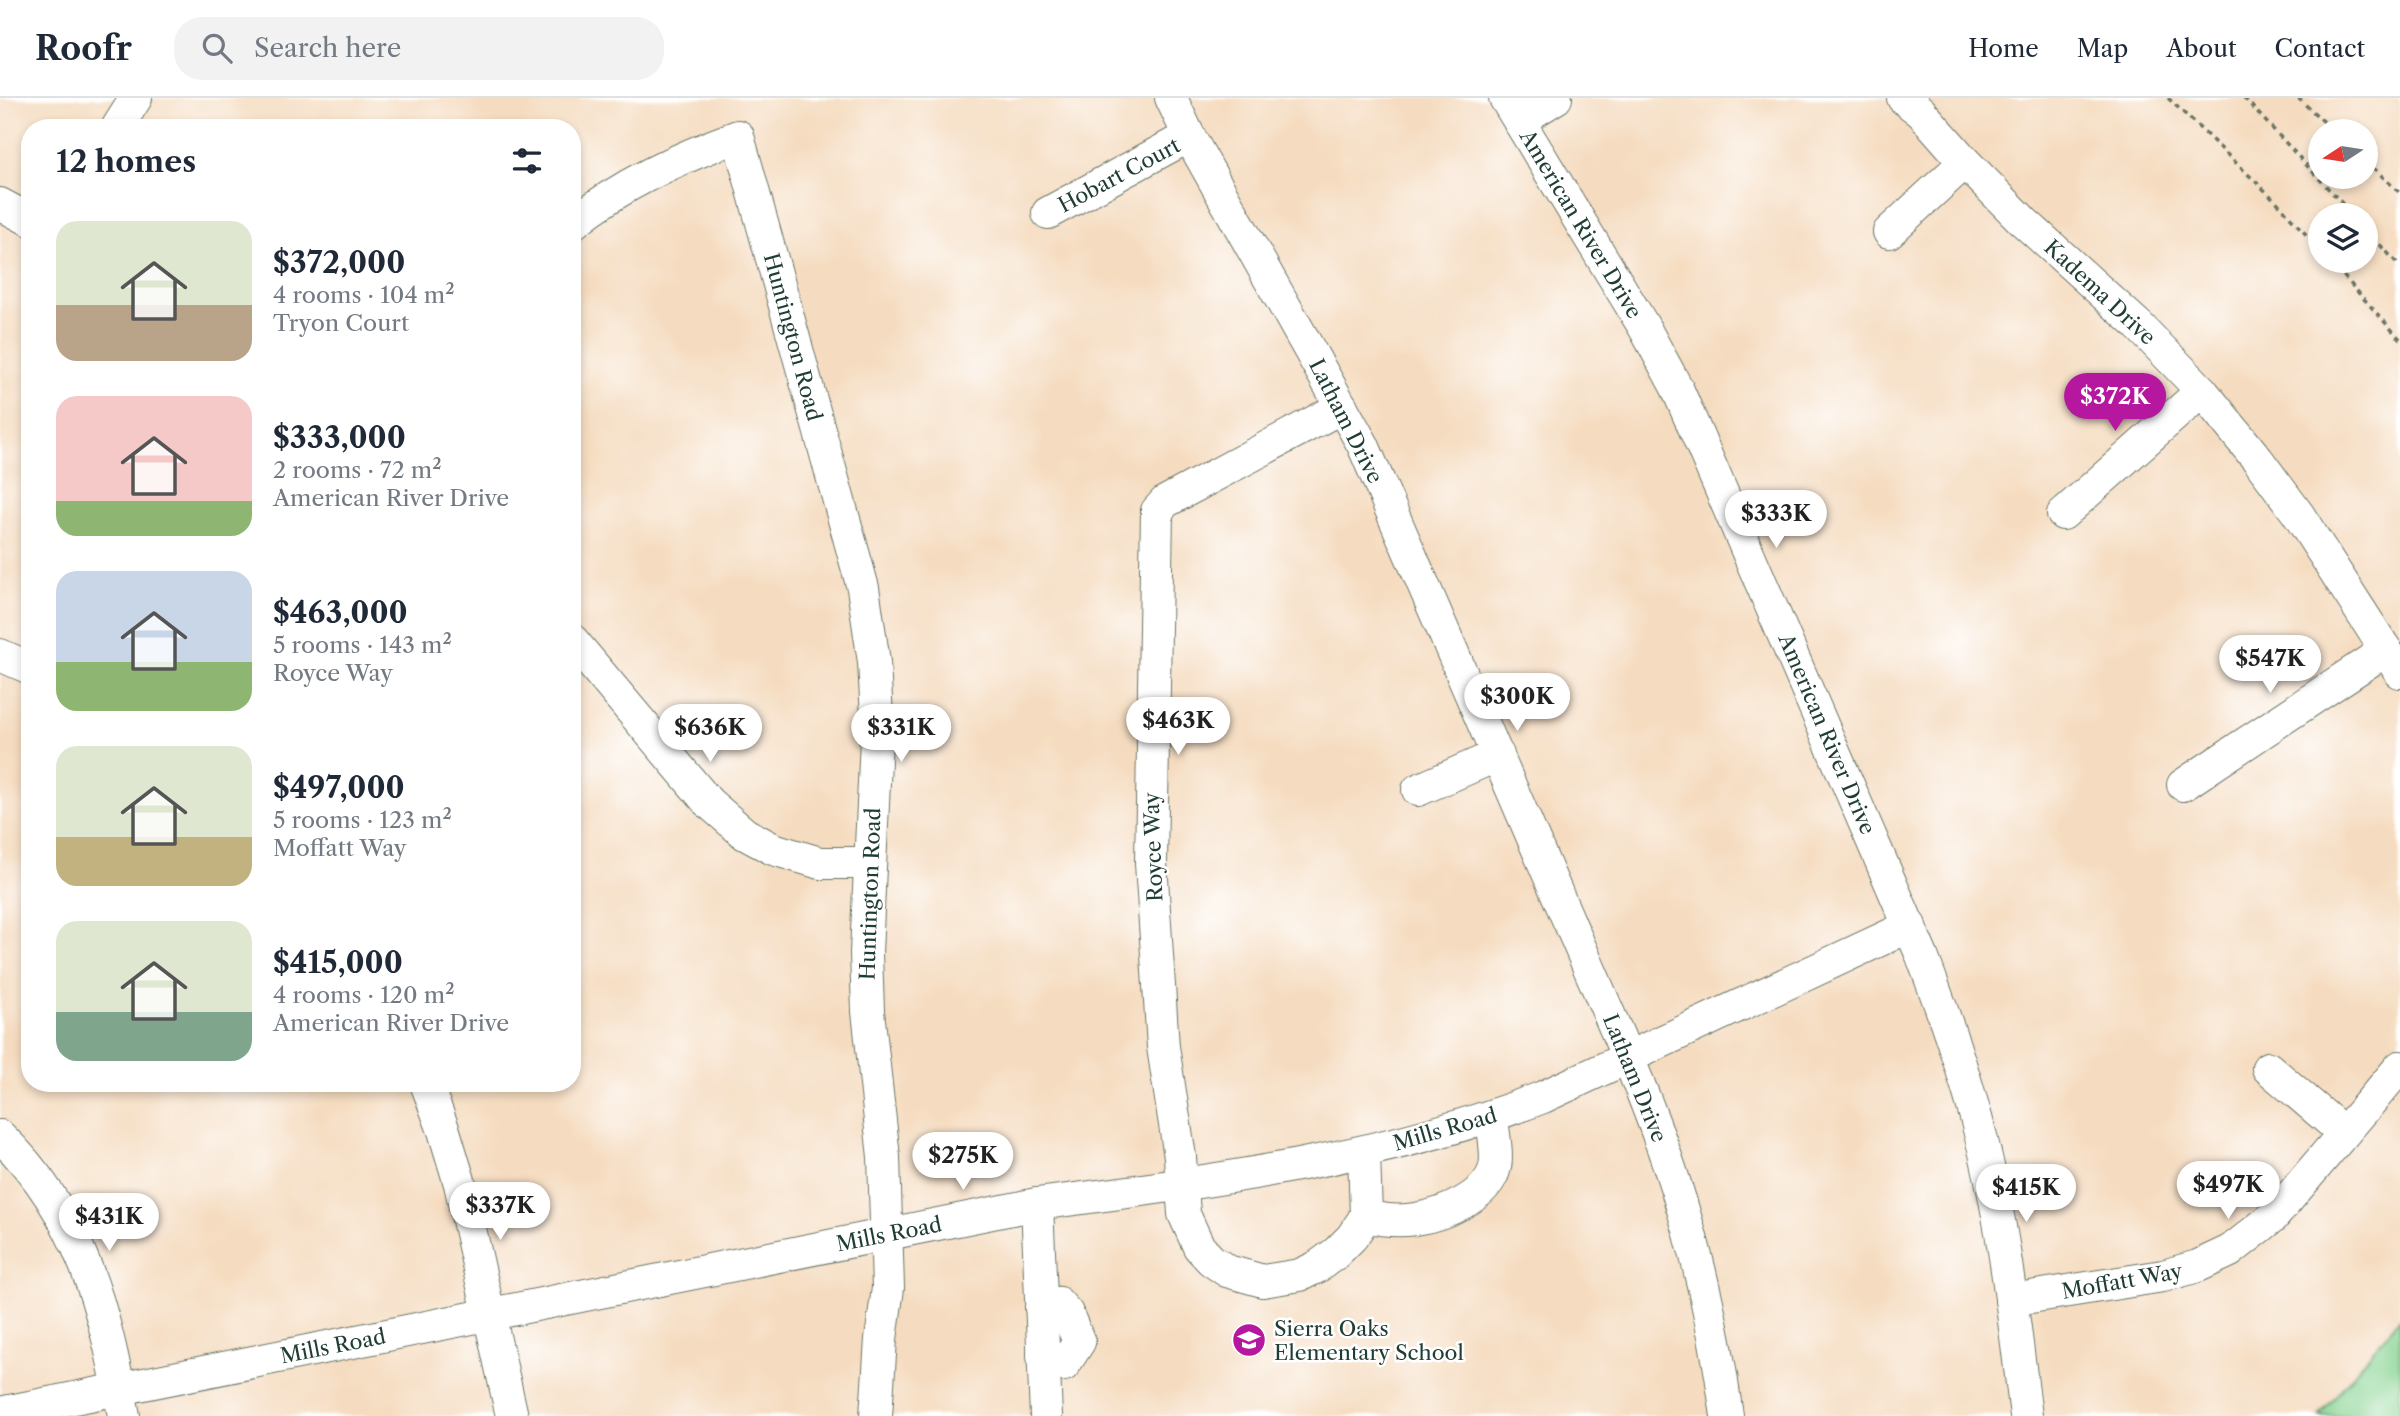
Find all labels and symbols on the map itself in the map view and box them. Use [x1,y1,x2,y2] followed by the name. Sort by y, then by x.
[2308,119,2378,189] north arrow
[1514,124,1647,323] street label: American River Drive
[1054,132,1185,218] street label: Hobart Court
[2039,234,2161,350] street label: Kadema Drive
[759,250,827,424] street label: Huntington Road
[1304,355,1388,487] street label: Latham Drive
[2066,374,2164,433] pin: $372K
[1727,490,1825,550] pin: $333K
[1773,629,1881,838] street label: American River Drive
[2221,636,2319,695] pin: $547K
[1468,674,1566,733] pin: $300K
[1129,698,1227,757] pin: $463K
[661,704,759,764] pin: $636K
[852,704,950,764] pin: $331K
[1139,792,1167,902] street label: Royce Way
[854,807,886,981] street label: Huntington Road
[1598,1010,1672,1146] street label: Latham Drive
[1390,1102,1500,1156] street label: Mills Road
[914,1132,1012,1192] pin: $275K
[2179,1162,2277,1221] pin: $497K
[1977,1164,2075,1224] pin: $415K
[451,1182,549,1242] pin: $337K
[60,1194,158,1253] pin: $431K
[834,1212,944,1256] street label: Mills Road
[2060,1258,2185,1304] street label: Moffatt Way
[1274,1316,1464,1365] place label: Sierra Oaks Elementary School
[1230,1321,1268,1359] school or university icon: Sierra Oaks Elementary School
[278,1324,388,1368] street label: Mills Road

